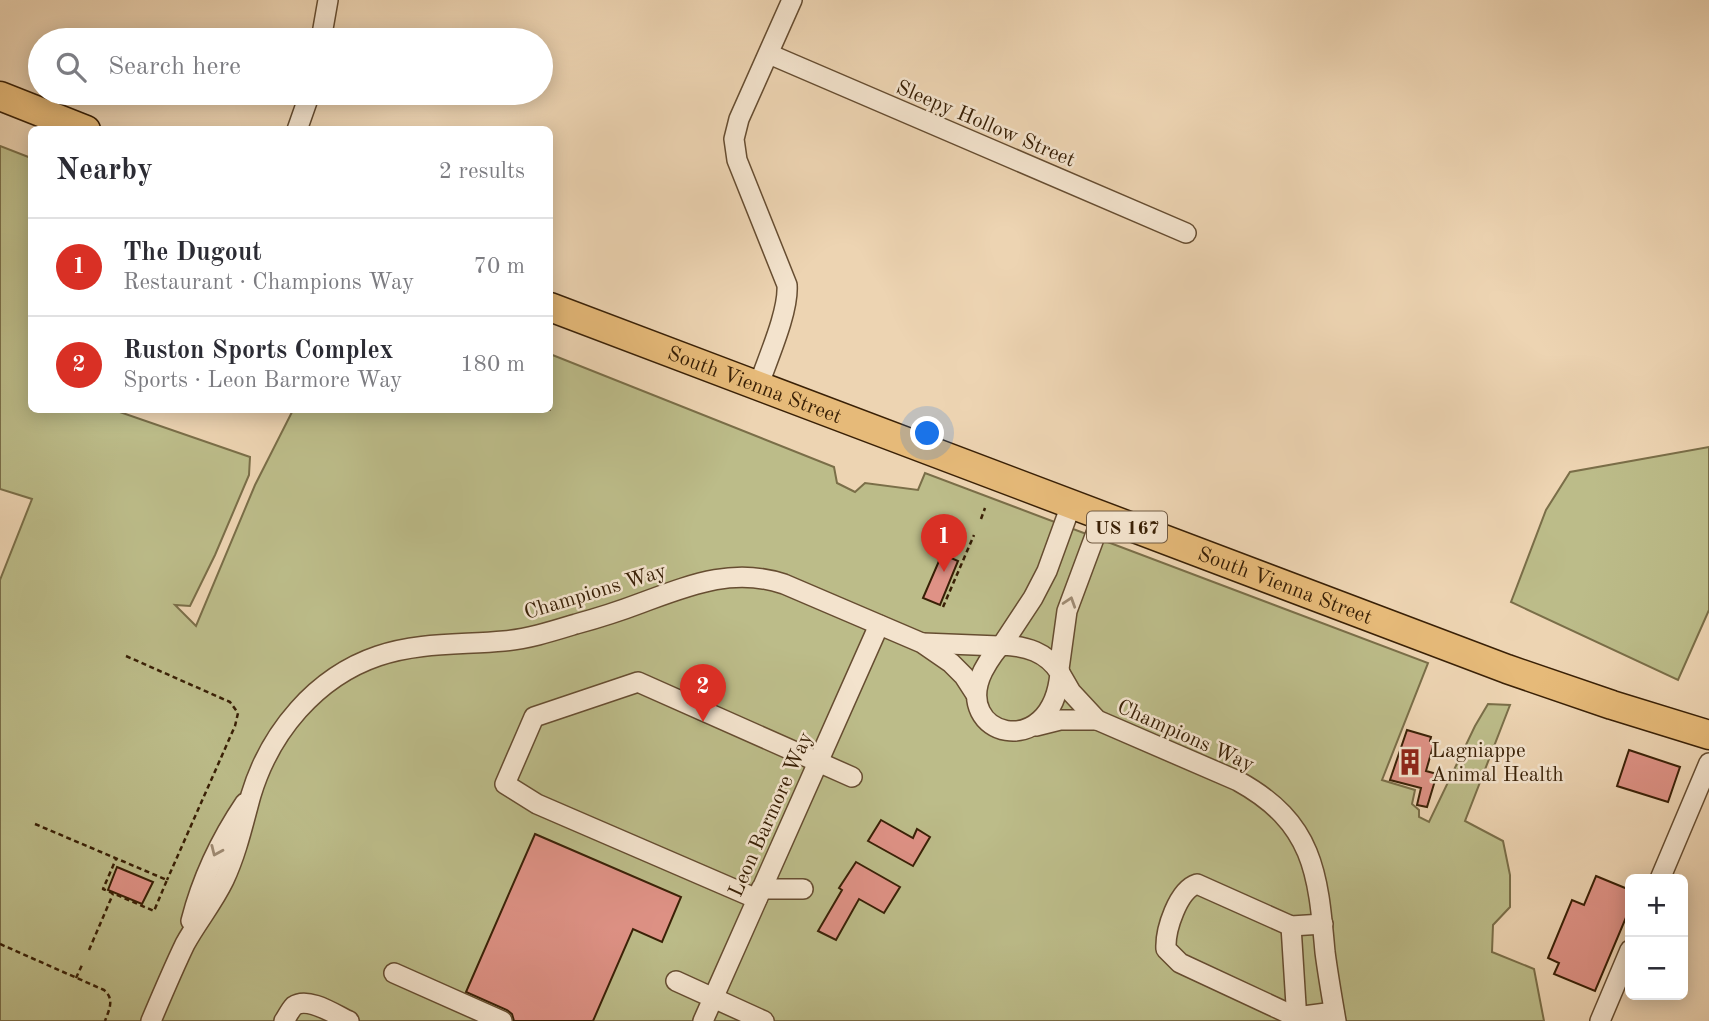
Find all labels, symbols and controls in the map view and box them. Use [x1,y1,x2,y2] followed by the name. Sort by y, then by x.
[28,28,553,105] search box
[52,48,90,86] icon: search
[108,54,241,80] text: Search here
[893,77,1078,172] street label: Sleepy Hollow Street
[56,156,153,186] text: Nearby
[439,160,525,183] text: 2 results
[123,240,262,266] text: The Dugout
[72,255,86,278] text: 1
[474,255,525,278] text: 70 m
[123,271,414,294] text: Restaurant · Champions Way
[123,338,393,364] text: Ruston Sports Complex
[664,343,844,428] street label: South Vienna Street
[72,353,86,376] text: 2
[460,353,525,376] text: 180 m
[123,369,402,392] text: Sports · Leon Barmore Way
[910,416,944,450] your location
[1087,512,1167,542] road number: US 167
[921,514,967,572] pin: 1
[1195,544,1375,629] street label: South Vienna Street
[522,561,669,624] street label: Champions Way
[1062,597,1076,609] one-way arrow
[680,664,726,722] pin: 2
[1114,697,1257,776] street label: Champions Way
[726,729,817,900] street label: Leon Barmore Way
[1431,741,1564,786] place label: Lagniappe Animal Health
[1395,747,1425,777] building icon: Lagniappe Animal Health
[210,844,224,857] one-way arrow
[1625,874,1688,1000] map controls
[1625,874,1688,937] button: +
[1625,937,1688,1000] button: −

